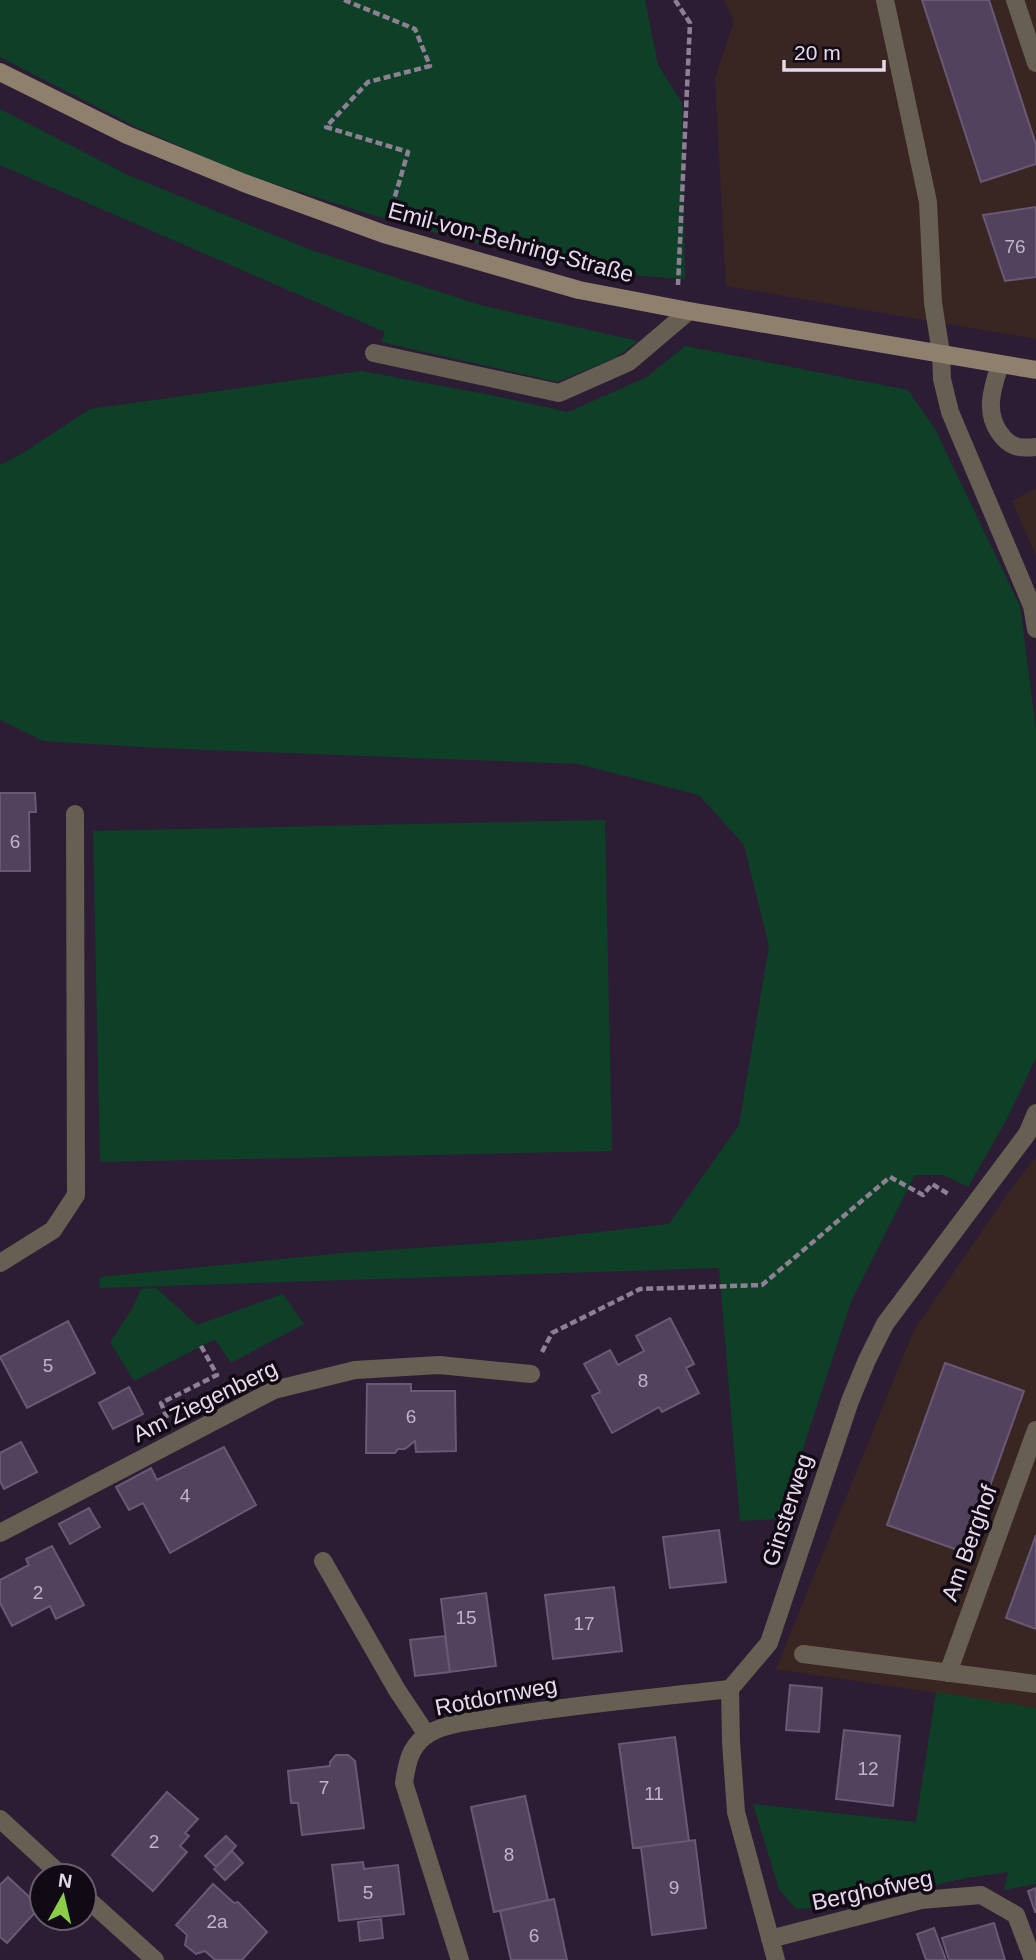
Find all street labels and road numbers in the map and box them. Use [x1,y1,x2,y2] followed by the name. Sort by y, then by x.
[385,197,637,287] street label: Emil-von-Behring-Straße
[129,1355,281,1447] street label: Am Ziegenberg
[757,1451,817,1569] street label: Ginsterweg
[936,1481,1002,1605] street label: Am Berghof
[433,1671,559,1721] street label: Rotdornweg
[809,1865,935,1915] street label: Berghofweg

